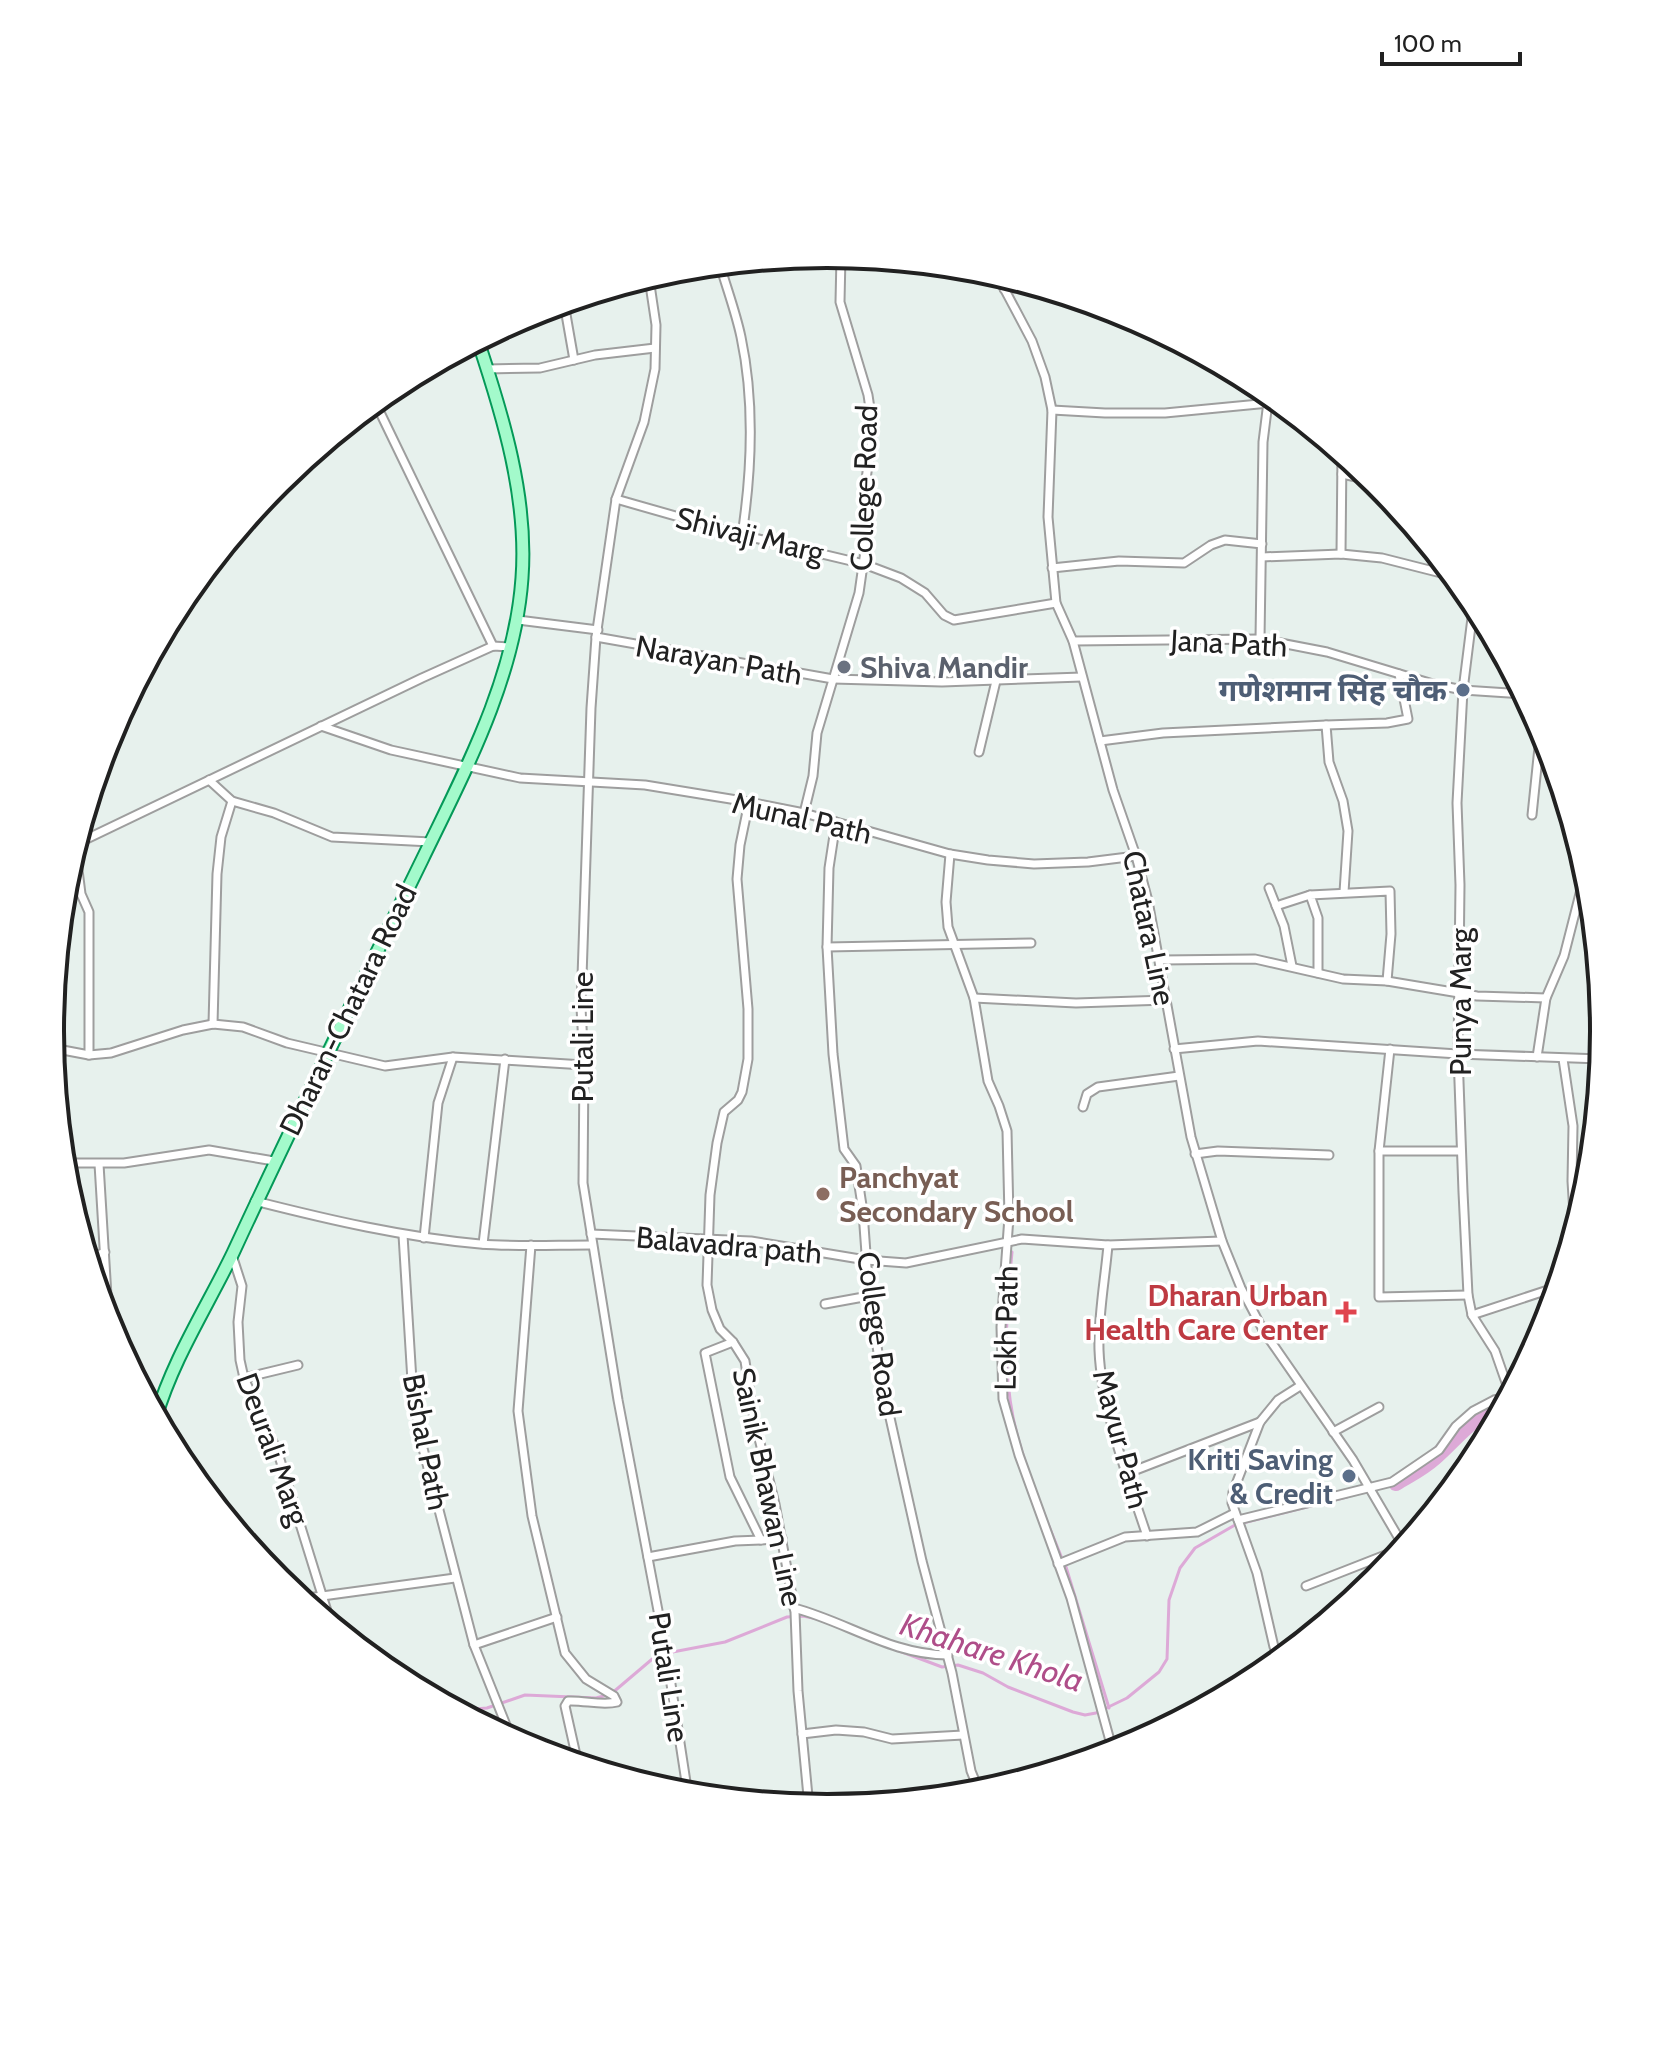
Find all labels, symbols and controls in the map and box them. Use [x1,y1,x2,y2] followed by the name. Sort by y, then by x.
[1382,16,1520,66] scale bar
[1394,29,1462,58] text: 100 m
[843,404,885,572] street label: College Road
[672,499,829,571] street label: Shivaji Marg
[1169,621,1288,665] street label: Jana Path
[633,627,805,693] street label: Narayan Path
[860,649,1028,686] place label: Shiva Mandir
[835,658,853,676] marker: Shiva Mandir
[1219,672,1448,709] place label: गणेशमान सिंह चौक
[1454,681,1472,699] marker: गणेशमान सिंह चौक
[729,784,875,852] street label: Munal Path
[1115,847,1183,1009] street label: Chatara Line
[271,879,425,1141] street label: Dharan-Chatara Road
[1442,927,1479,1076] street label: Punya Marg
[564,972,601,1102] street label: Putali Line
[839,1159,1074,1230] place label: Panchyat Secondary School
[814,1185,832,1203] marker: Panchyat Secondary School
[635,1218,823,1272] street label: Balavadra path
[849,1249,909,1419] street label: College Road
[986,1265,1026,1391] street label: Lokh Path
[1084,1277,1328,1348] place label: Dharan Urban Health Care Center
[1335,1301,1357,1323] marker: Dharan Urban Health Care Center
[725,1364,811,1610] street label: Sainik Bhawan Line
[1085,1365,1157,1513] street label: Mayur Path
[228,1368,318,1531] street label: Deurali Marg
[395,1371,457,1513] street label: Bishal Path
[1187,1441,1333,1512] place label: Kriti Saving & Credit
[1340,1467,1358,1485] marker: Kriti Saving & Credit
[896,1604,1088,1700] water label: Khahare Khola
[640,1609,698,1745] street label: Putali Line

